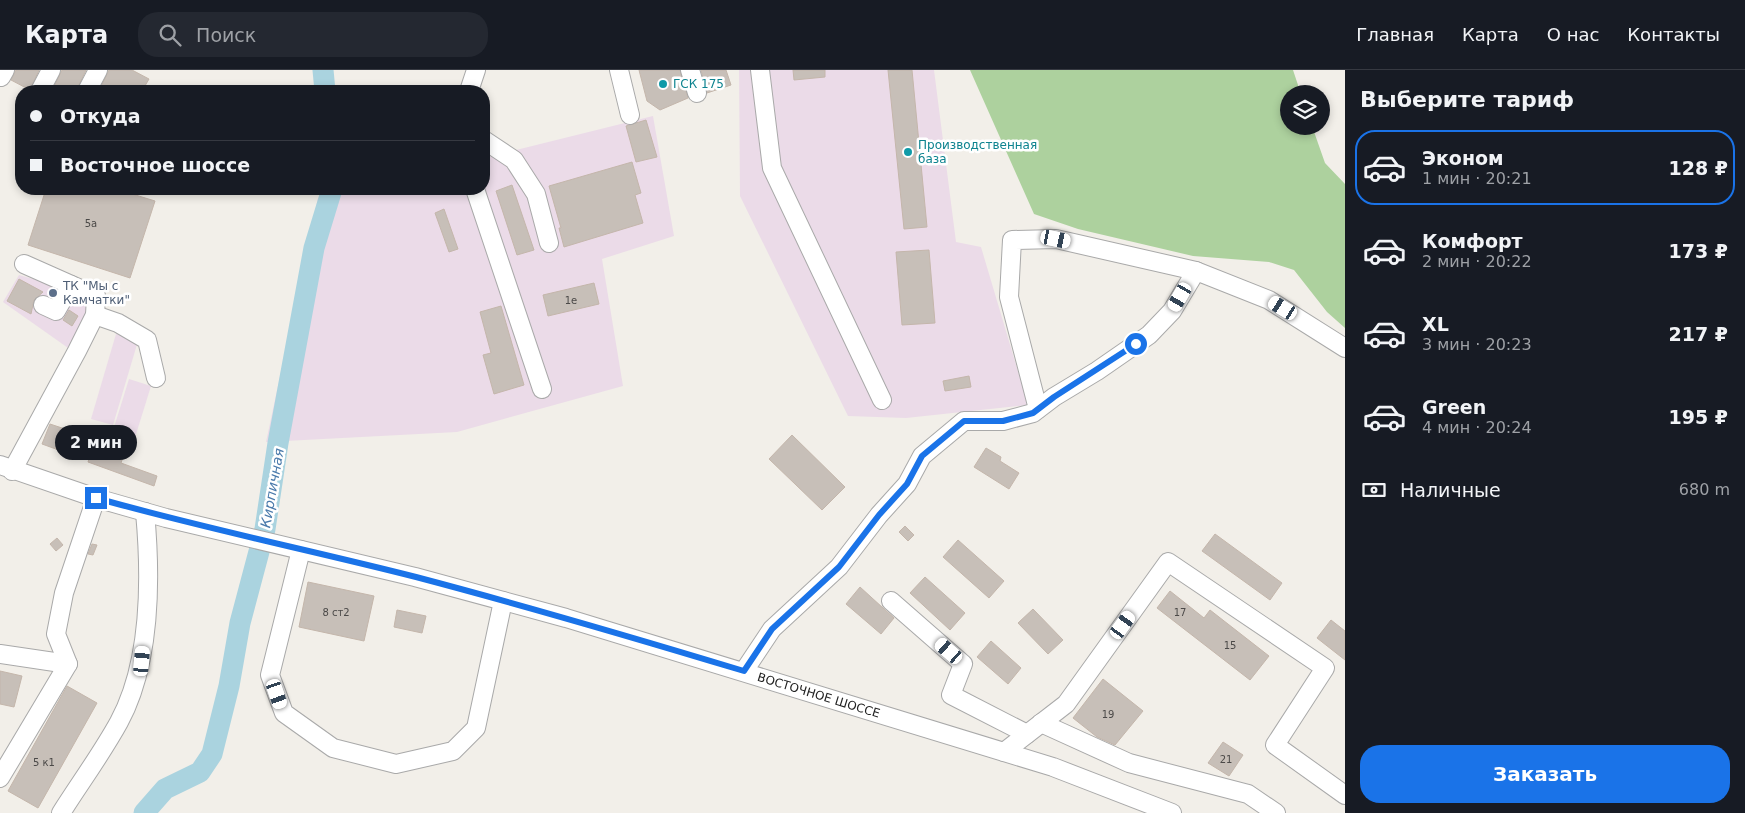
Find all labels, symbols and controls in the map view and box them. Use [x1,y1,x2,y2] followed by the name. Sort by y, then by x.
[138,12,488,57] search box
[25,21,108,49] text: Карта
[156,21,184,49] icon: search
[196,24,256,46] text: Поиск
[1356,24,1434,45] text: Главная
[1462,24,1519,45] text: Карта
[1547,24,1599,45] text: О нас
[1627,24,1720,45] text: Контакты
[673,77,724,91] place label: ГСК 175
[657,78,669,90] marker: ГСК 175
[1280,85,1330,135] map controls
[1280,85,1330,135] button: layers
[1360,87,1574,112] text: Выберите тариф
[60,105,141,127] text: Откуда
[918,138,1037,166] place label: Производственная база
[1362,145,1407,190] icon: car
[902,146,914,158] marker: Производственная база
[1422,147,1504,169] text: Эконом
[60,154,250,176] text: Восточное шоссе
[1669,157,1728,179] text: 128 ₽
[1422,169,1532,188] text: 1 мин · 20:21
[85,218,97,229] house number: 5а
[1362,228,1407,273] icon: car
[1039,229,1072,249] car
[1422,230,1523,252] text: Комфорт
[1669,240,1728,262] text: 173 ₽
[1422,252,1532,271] text: 2 мин · 20:22
[62,279,130,307] place label: ТК "Мы с Камчатки"
[1166,280,1193,314] car
[47,287,59,299] marker: ТК "Мы с Камчатки"
[1266,294,1299,322] car
[565,295,577,306] house number: 1е
[1362,311,1407,356] icon: car
[1422,313,1449,335] text: XL
[1669,323,1728,345] text: 217 ₽
[1125,333,1147,355] route start
[1422,335,1532,354] text: 3 мин · 20:23
[1362,394,1407,439] icon: car
[1422,396,1486,418] text: Green
[1669,406,1728,428] text: 195 ₽
[1422,418,1532,437] text: 4 мин · 20:24
[55,426,137,460] callout: 2 мин
[70,433,122,452] text: 2 мин
[257,447,287,529] water label: Кирпичная
[1360,476,1388,504] icon: cash
[1400,479,1501,501] text: Наличные
[1679,480,1730,499] text: 680 m
[85,487,107,509] route end
[322,607,350,618] house number: 8 ст2
[1174,607,1186,618] house number: 17
[1108,608,1137,642] car
[932,635,965,667] car
[1224,640,1236,651] house number: 15
[133,645,150,677] car
[756,670,882,721] street label: ВОСТОЧНОЕ ШОССЕ
[265,677,288,711] car
[1102,709,1114,720] house number: 19
[1360,745,1730,803] button: Заказать
[1220,754,1232,765] house number: 21
[33,757,55,768] house number: 5 к1

